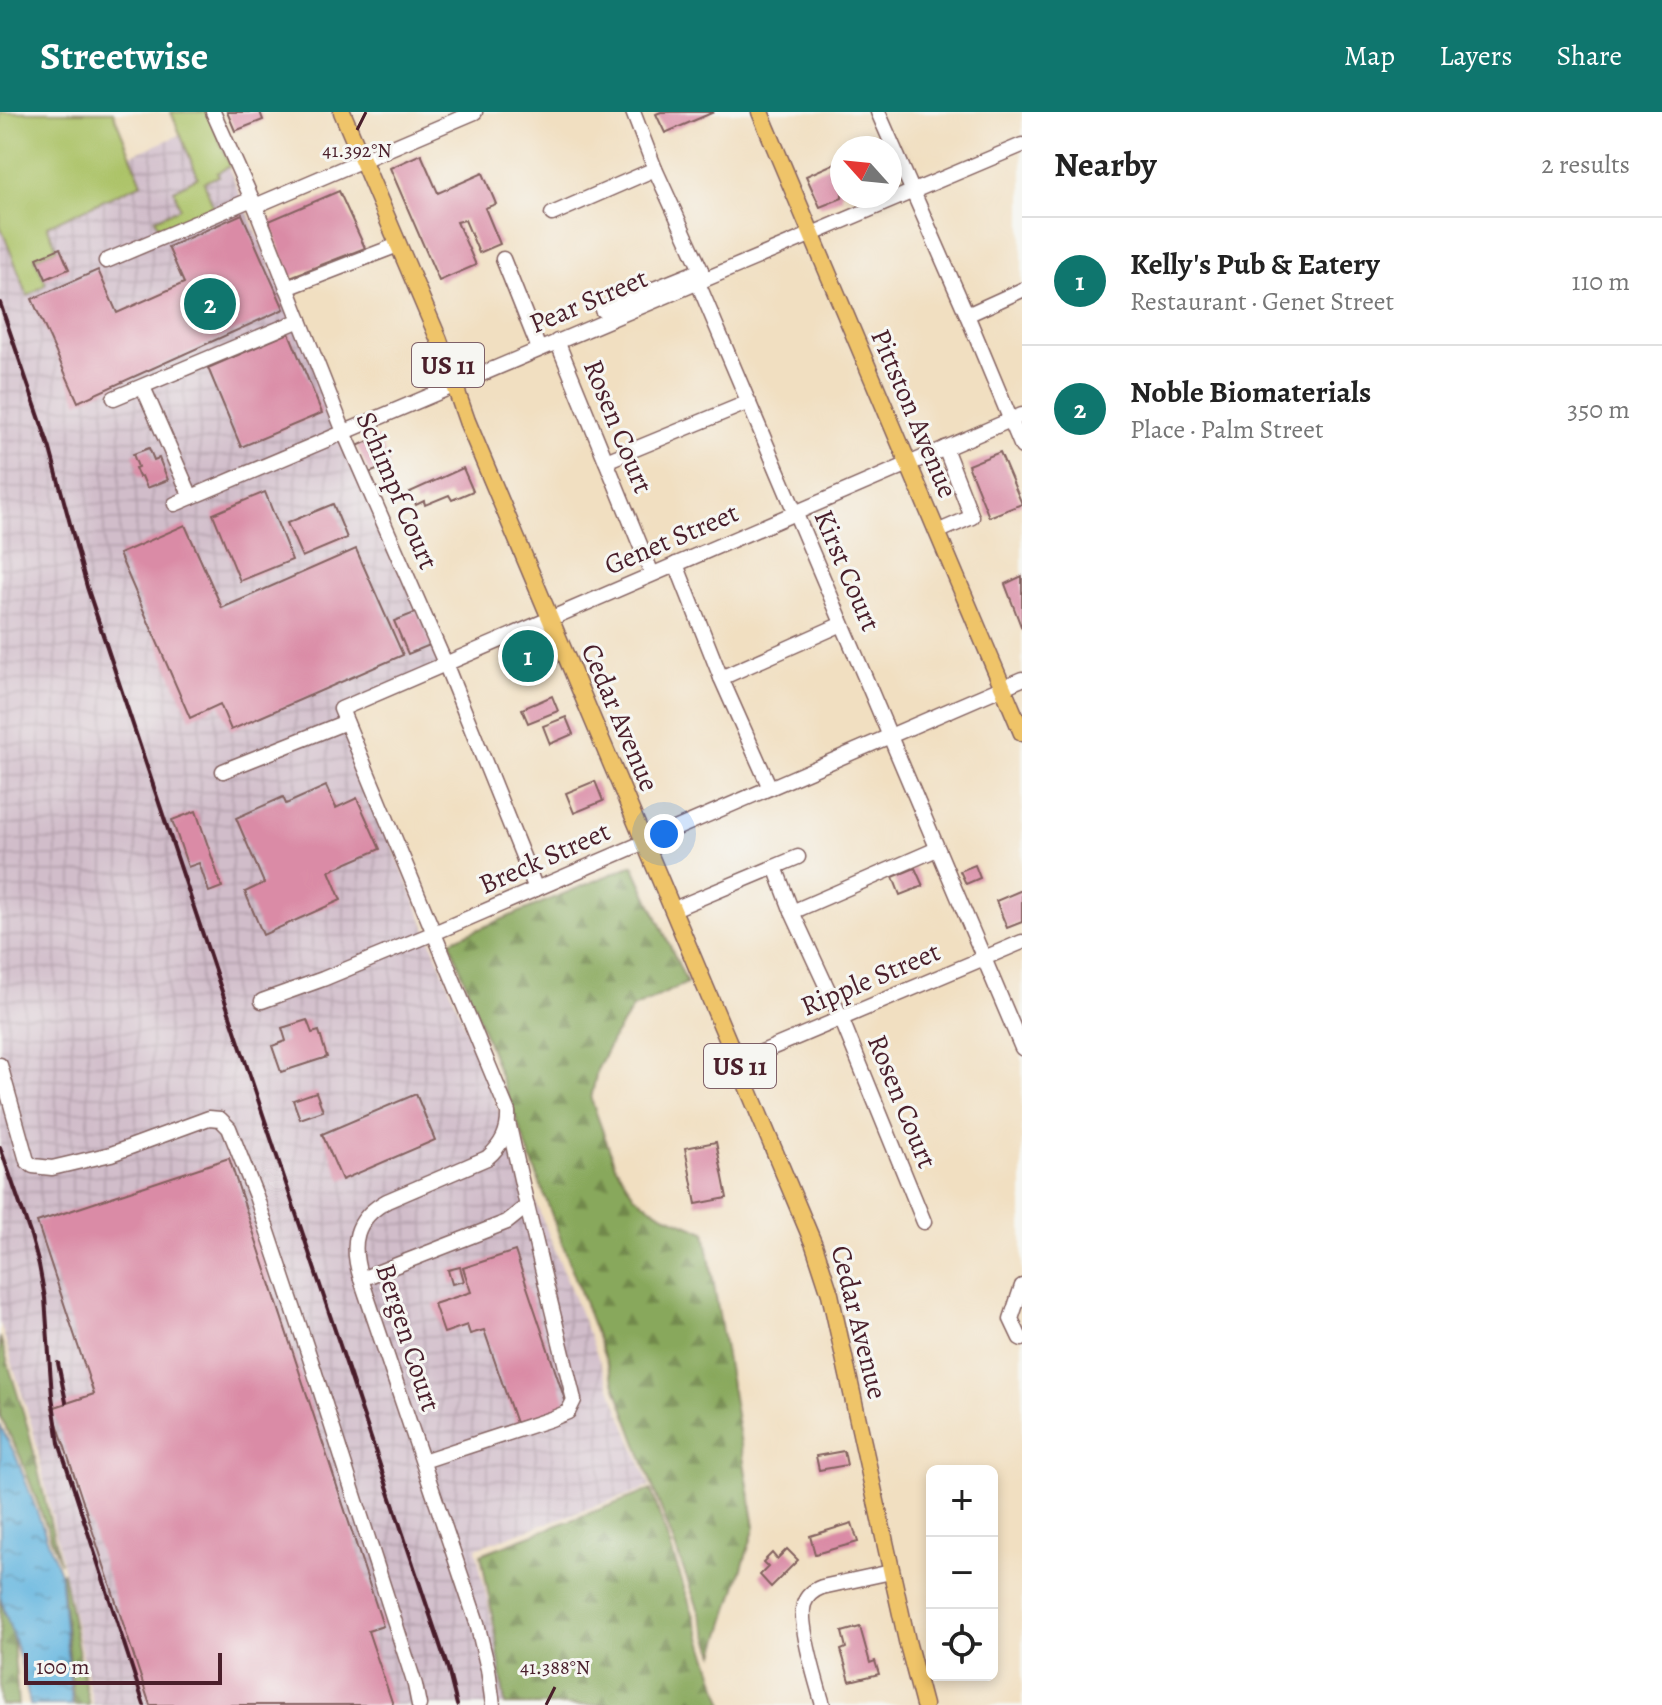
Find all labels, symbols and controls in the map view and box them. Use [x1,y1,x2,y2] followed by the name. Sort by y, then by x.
[40,30,208,82] text: Streetwise
[1344,37,1395,75] text: Map
[1439,37,1512,75] text: Layers
[1556,37,1622,75] text: Share
[830,136,902,208] north arrow
[322,137,392,164] text: 41.392°N
[1054,141,1157,188] text: Nearby
[1541,147,1630,182] text: 2 results
[1130,244,1380,284] text: Kelly's Pub & Eatery
[523,259,653,343] street label: Pear Street
[1075,264,1085,299] text: 1
[1572,264,1630,299] text: 110 m
[184,274,236,334] pin: 2
[1130,284,1394,319] text: Restaurant · Genet Street
[861,323,967,504] street label: Pittston Avenue
[412,343,484,387] road number: US 11
[574,354,662,499] street label: Rosen Court
[1130,372,1371,412] text: Noble Biomaterials
[1074,392,1086,427] text: 2
[1567,392,1630,427] text: 350 m
[347,406,447,575] street label: Schimpf Court
[1130,412,1324,447] text: Place · Palm Street
[599,494,744,584] street label: Genet Street
[805,504,890,637] street label: Kirst Court
[502,626,554,686] pin: 1
[572,638,668,797] street label: Cedar Avenue
[473,812,616,904] street label: Breck Street
[644,814,684,854] your location
[795,933,946,1025] street label: Ripple Street
[858,1029,946,1174] street label: Rosen Court
[704,1044,776,1088] road number: US 11
[822,1241,896,1403] street label: Cedar Avenue
[366,1259,450,1416] street label: Bergen Court
[926,1465,998,1681] map controls
[926,1465,998,1537] button: +
[926,1537,998,1609] button: −
[926,1609,998,1681] button: locate
[24,1649,222,1685] scale bar
[36,1652,90,1682] text: 100 m
[520,1654,590,1681] text: 41.388°N

